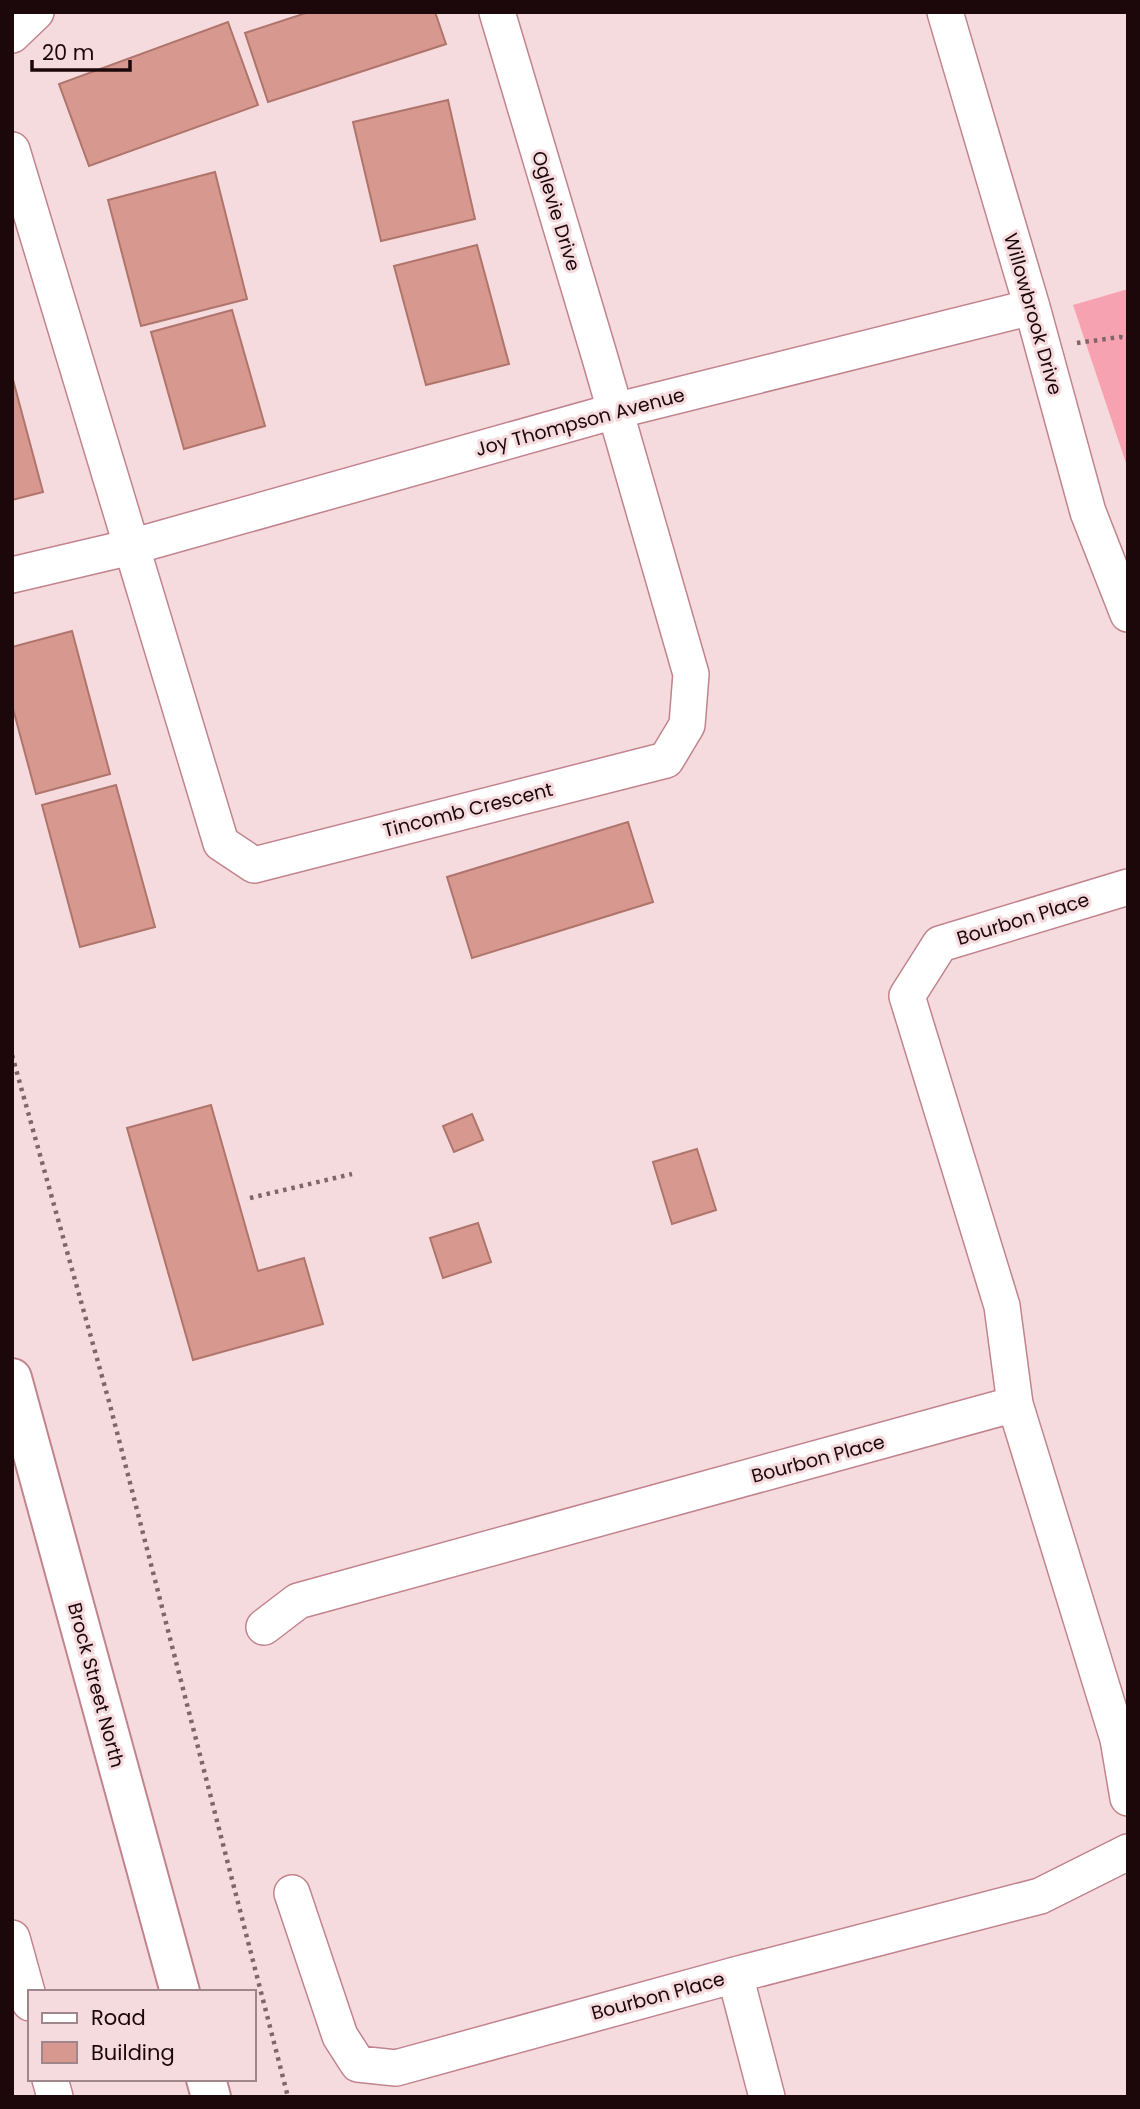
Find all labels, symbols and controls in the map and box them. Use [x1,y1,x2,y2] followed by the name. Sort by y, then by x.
[32,28,130,72] scale bar
[42,38,95,67] text: 20 m
[525,148,587,274] street label: Oglevie Drive
[997,230,1069,398] street label: Willowbrook Drive
[472,381,688,463] street label: Joy Thompson Avenue
[380,776,556,844] street label: Tincomb Crescent
[953,886,1093,952] street label: Bourbon Place
[748,1428,888,1490] street label: Bourbon Place
[61,1600,131,1770] street label: Brock Street North
[588,1965,728,2027] street label: Bourbon Place
[28,1990,256,2081] legend
[91,2003,146,2032] text: Road
[91,2038,175,2067] text: Building

